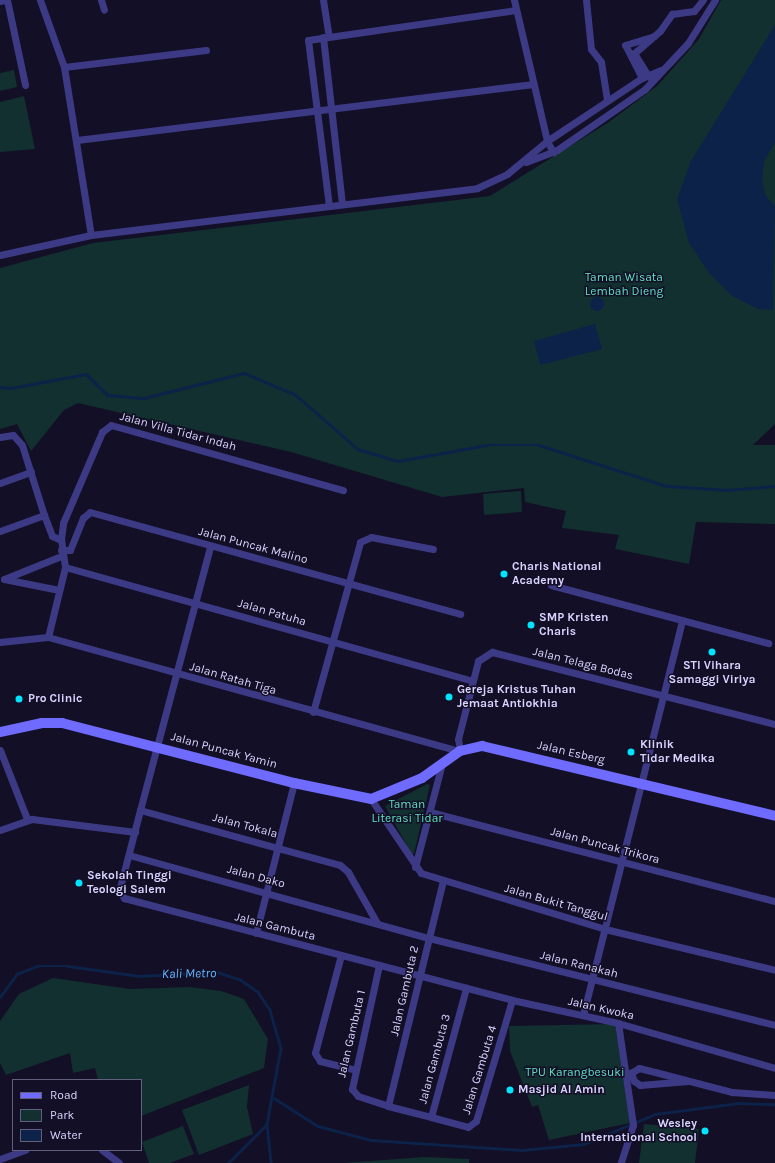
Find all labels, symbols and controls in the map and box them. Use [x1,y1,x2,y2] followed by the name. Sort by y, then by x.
[585,271,663,299] park label: Taman Wisata Lembah Dieng
[118,410,238,454] street label: Jalan Villa Tidar Indah
[197,524,309,568] street label: Jalan Puncak Malino
[512,560,601,588] place label: Charis National Academy
[499,569,509,579] marker: Charis National Academy
[236,596,308,630] street label: Jalan Patuha
[539,611,609,639] place label: SMP Kristen Charis
[526,620,536,630] marker: SMP Kristen Charis
[531,645,635,683] street label: Jalan Telaga Bodas
[707,647,717,657] marker: STI Vihara Samaggi Viriya
[669,659,755,687] place label: STI Vihara Samaggi Viriya
[188,660,278,698] street label: Jalan Ratah Tiga
[457,683,576,711] place label: Gereja Kristus Tuhan Jemaat Antiokhia
[28,692,82,706] place label: Pro Clinic
[444,692,454,702] marker: Gereja Kristus Tuhan Jemaat Antiokhia
[13,693,25,705] marker: Pro Clinic
[169,730,279,772] street label: Jalan Puncak Yamin
[536,738,606,768] street label: Jalan Esberg
[640,738,715,766] place label: Klinik Tidar Medika
[625,746,637,758] marker: Klinik Tidar Medika
[371,798,443,826] park label: Taman Literasi Tidar
[211,810,279,842] street label: Jalan Tokala
[549,825,661,867] street label: Jalan Puncak Trikora
[225,862,287,892] street label: Jalan Dako
[87,869,172,897] place label: Sekolah Tinggi Teologi Salem
[74,878,84,888] marker: Sekolah Tinggi Teologi Salem
[503,881,609,925] street label: Jalan Bukit Tanggul
[233,910,317,944] street label: Jalan Gambuta
[388,944,422,1038] street label: Jalan Gambuta 2
[538,948,620,982] street label: Jalan Ranakah
[162,966,216,982] water label: Kali Metro
[335,989,369,1079] street label: Jalan Gambuta 1
[567,994,635,1024] street label: Jalan Kwoka
[416,1012,454,1106] street label: Jalan Gambuta 3
[460,1024,500,1116] street label: Jalan Gambuta 4
[525,1066,625,1080] park label: TPU Karangbesuki
[12,1079,142,1151] legend
[518,1083,605,1097] place label: Masjid Al Amin
[505,1085,515,1095] marker: Masjid Al Amin
[50,1088,78,1102] text: Road
[50,1108,74,1122] text: Park
[580,1117,697,1145] place label: Wesley International School
[700,1126,710,1136] marker: Wesley International School
[50,1128,82,1142] text: Water

